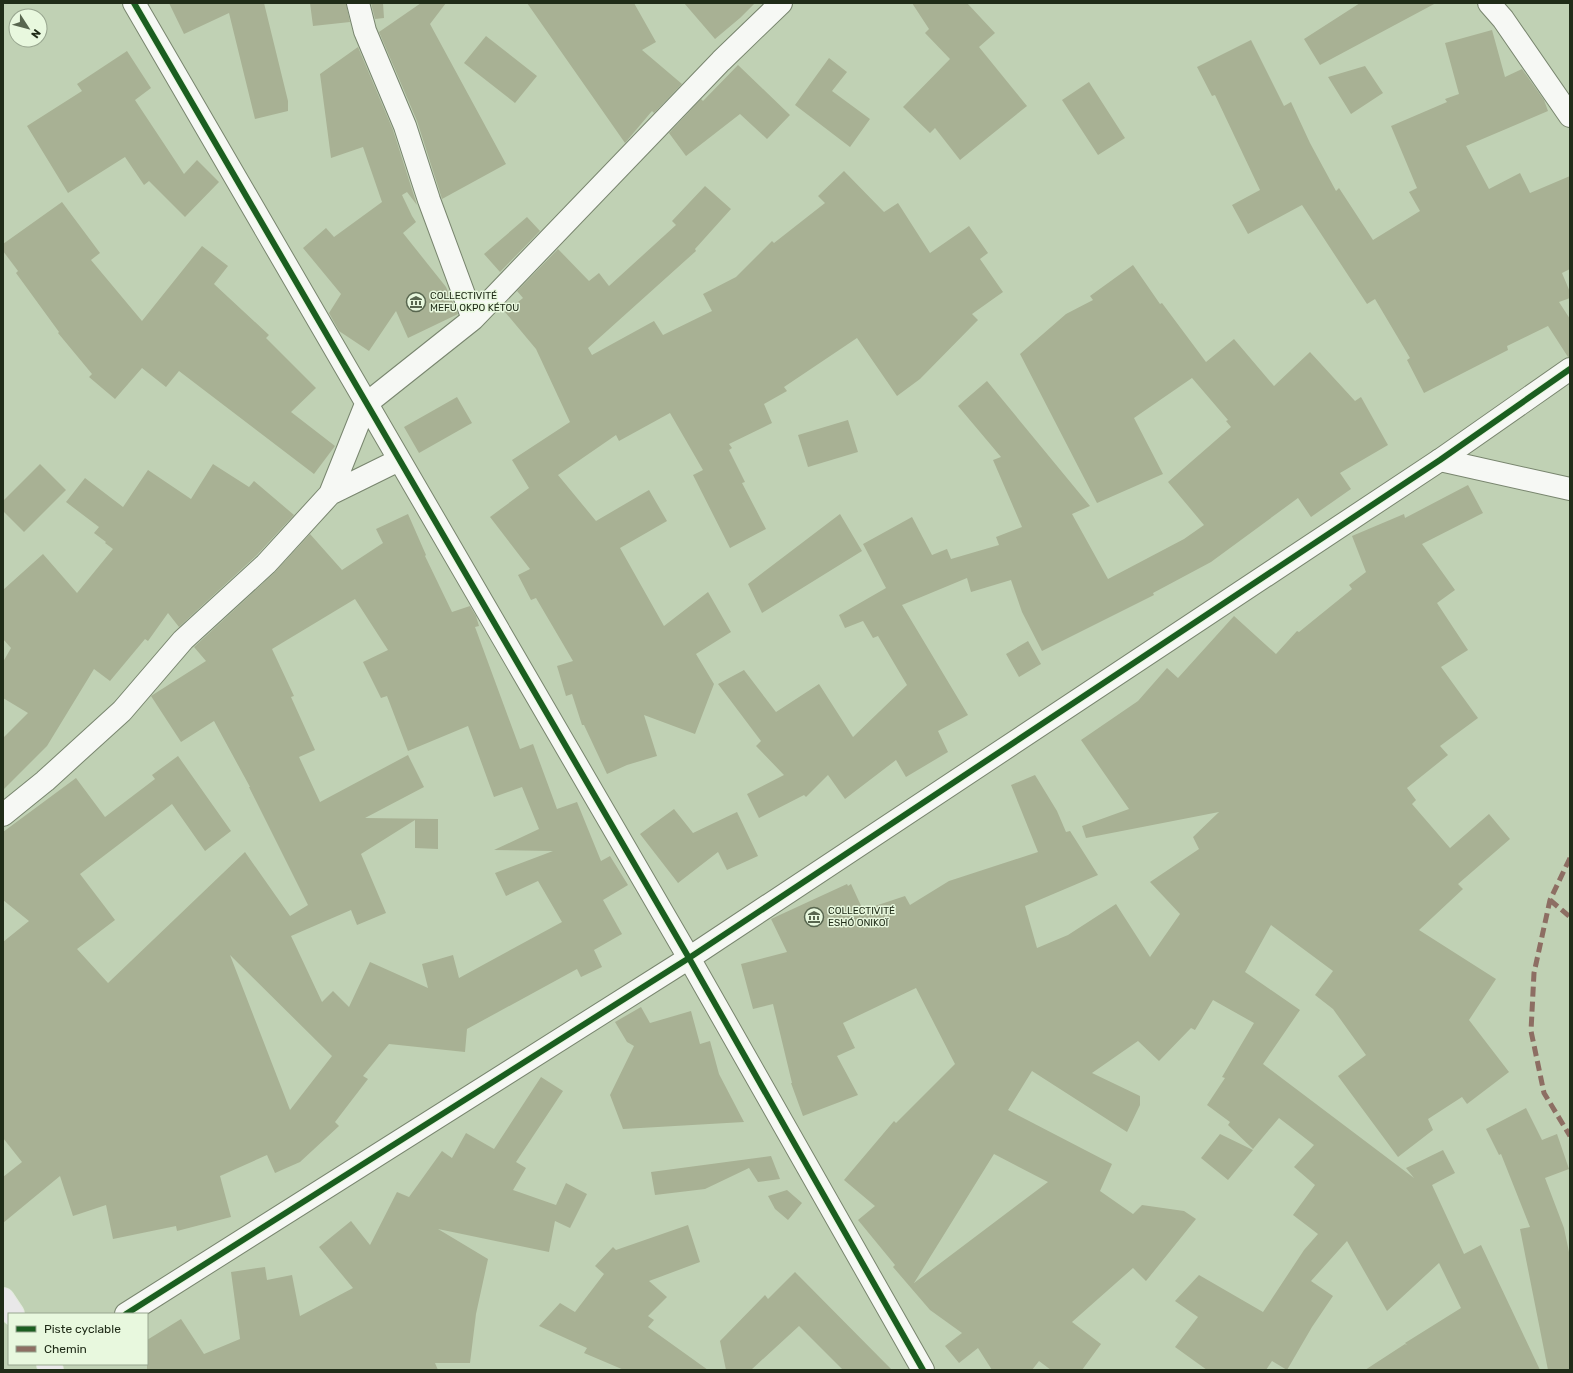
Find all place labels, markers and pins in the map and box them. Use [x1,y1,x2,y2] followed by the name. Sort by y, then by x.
[430,290,519,314] place label: COLLECTIVITÉ MEFU OKPO KÉTOU
[405,291,427,313] museum icon: COLLECTIVITÉ MEFU OKPO KÉTOU
[828,905,895,929] place label: COLLECTIVITÉ ESHÓ ONIKOÏ
[803,906,825,928] museum icon: COLLECTIVITÉ ESHÓ ONIKOÏ

